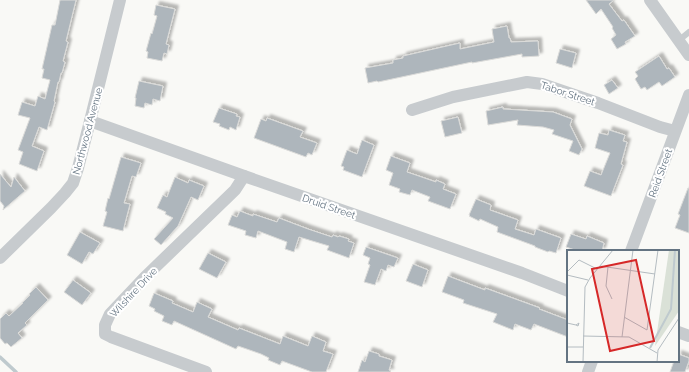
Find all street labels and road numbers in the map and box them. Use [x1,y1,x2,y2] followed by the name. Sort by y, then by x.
[539,80,597,108] street label: Tabor Street
[71,86,104,176] street label: Northwood Avenue
[647,147,675,199] street label: Reid Street
[301,192,357,221] street label: Druid Street
[108,265,159,319] street label: Wilshire Drive

